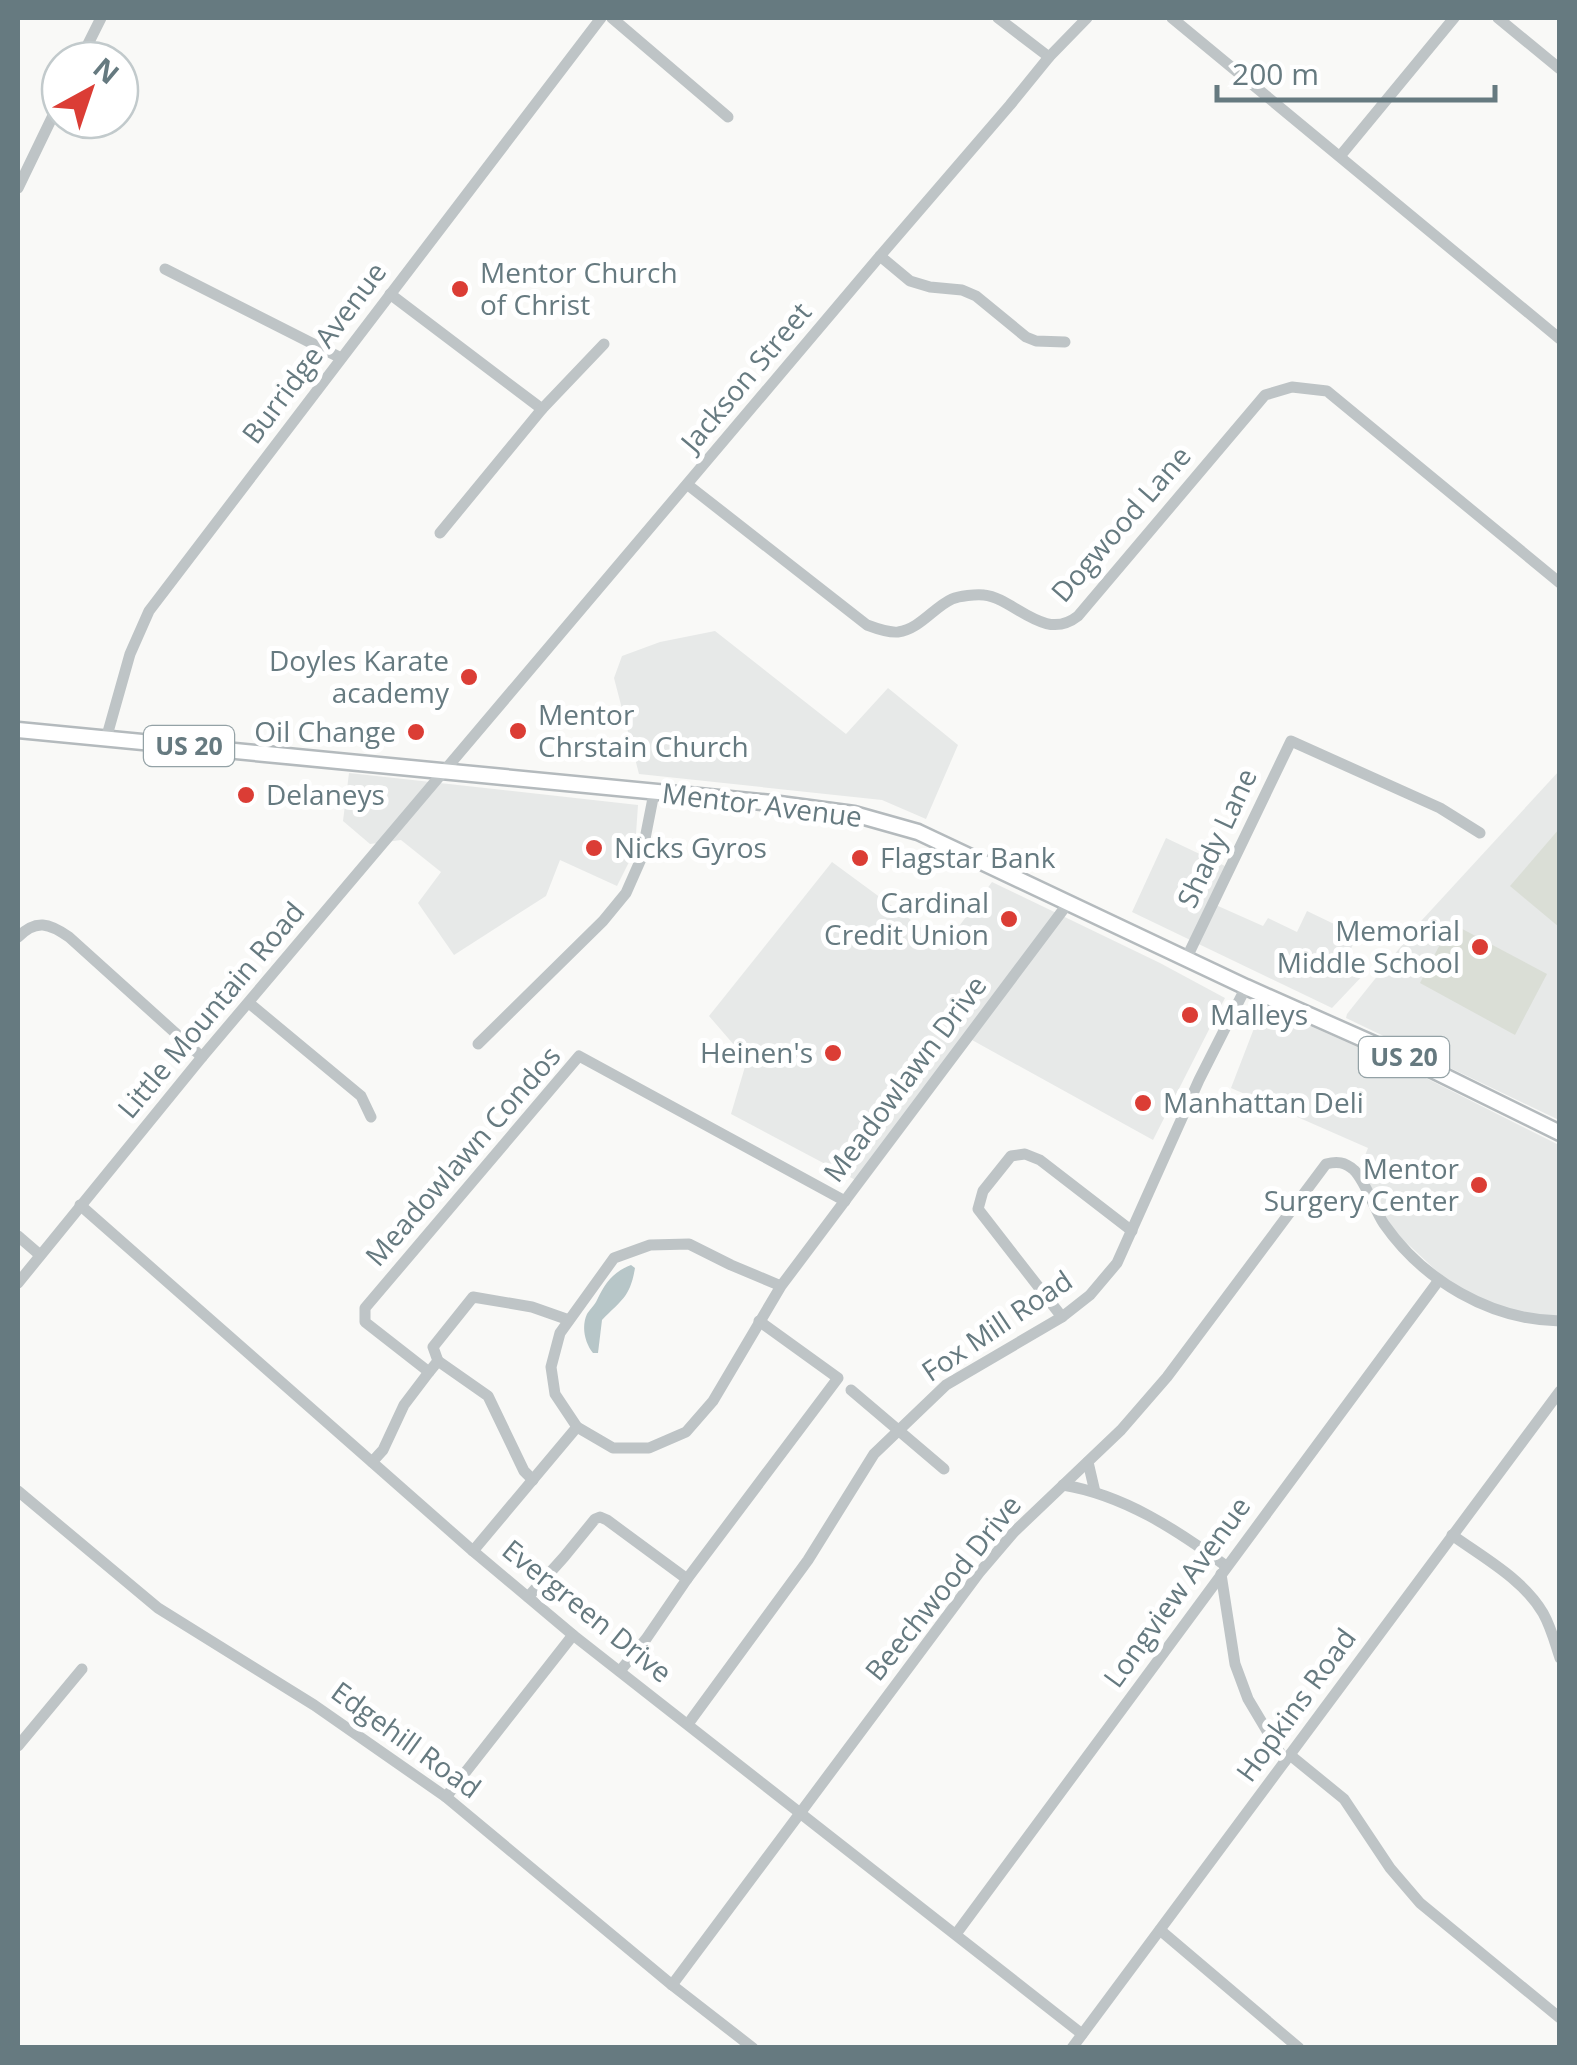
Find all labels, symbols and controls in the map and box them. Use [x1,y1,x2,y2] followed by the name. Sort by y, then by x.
[40,40,140,140] north arrow
[1217,40,1494,102] scale bar
[86,48,128,92] text: N
[1232,53,1319,94] text: 200 m
[480,253,678,323] place label: Mentor Church of Christ
[232,254,394,451] street label: Burridge Avenue
[449,278,471,300] marker: Mentor Church of Christ
[670,294,819,461] street label: Jackson Street
[1042,437,1199,609] street label: Dogwood Lane
[269,641,450,711] place label: Doyles Karate academy
[458,666,480,688] marker: Doyles Karate academy
[538,695,749,765] place label: Mentor Chrstain Church
[254,712,396,750] place label: Oil Change
[507,720,529,742] marker: Mentor Chrstain Church
[405,721,427,743] marker: Oil Change
[144,726,234,766] road number: US 20
[1167,762,1265,913] street label: Shady Lane
[660,773,864,835] street label: Mentor Avenue
[266,775,385,813] place label: Delaneys
[235,784,257,806] marker: Delaneys
[614,828,767,866] place label: Nicks Gyros
[583,837,605,859] marker: Nicks Gyros
[880,838,1056,876] place label: Flagstar Bank
[849,847,871,869] marker: Flagstar Bank
[824,883,989,953] place label: Cardinal Credit Union
[108,893,312,1126] street label: Little Mountain Road
[998,908,1020,930] marker: Cardinal Credit Union
[1277,911,1460,981] place label: Memorial Middle School
[1469,936,1491,958] marker: Memorial Middle School
[814,967,994,1189] street label: Meadowlawn Drive
[1210,995,1308,1033] place label: Malleys
[1179,1004,1201,1026] marker: Malleys
[700,1033,813,1071] place label: Heinen's
[356,1037,568,1273] street label: Meadowlawn Condos
[1359,1037,1449,1077] road number: US 20
[822,1042,844,1064] marker: Heinen's
[1163,1083,1364,1121] place label: Manhattan Deli
[1132,1092,1154,1114] marker: Manhattan Deli
[1264,1149,1460,1219] place label: Mentor Surgery Center
[1468,1174,1490,1196] marker: Mentor Surgery Center
[914,1261,1079,1389] street label: Fox Mill Road
[856,1487,1029,1688] street label: Beechwood Drive
[1094,1488,1258,1694] street label: Longview Avenue
[495,1530,680,1690] street label: Evergreen Drive
[1227,1620,1364,1789] street label: Hopkins Road
[324,1672,489,1806] street label: Edgehill Road

